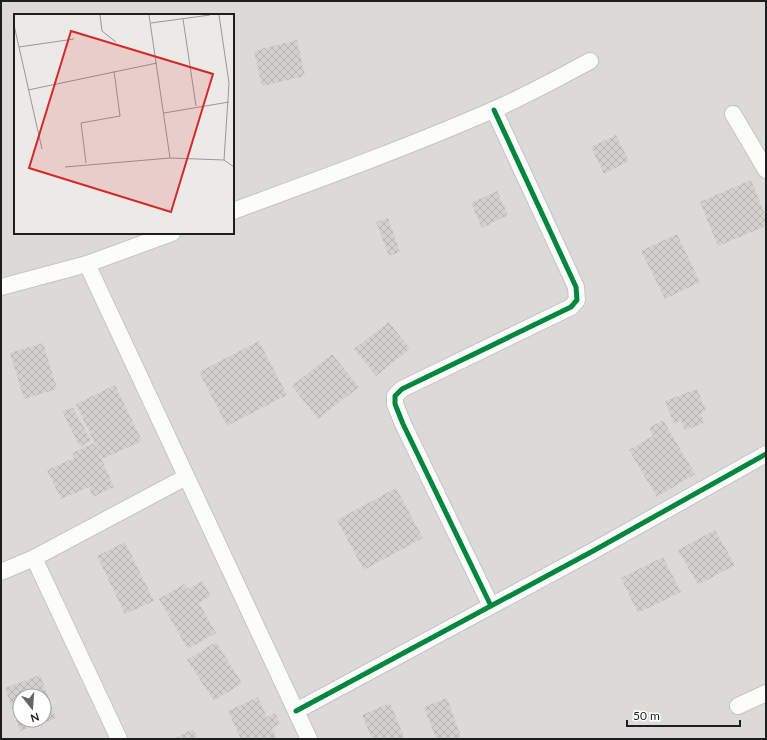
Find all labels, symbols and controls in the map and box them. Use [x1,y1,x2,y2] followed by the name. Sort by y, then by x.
[14,14,234,234] inset map
[12,688,52,728] north arrow
[627,702,740,728] scale bar
[633,708,660,723] text: 50 m
[29,711,41,725] text: N

